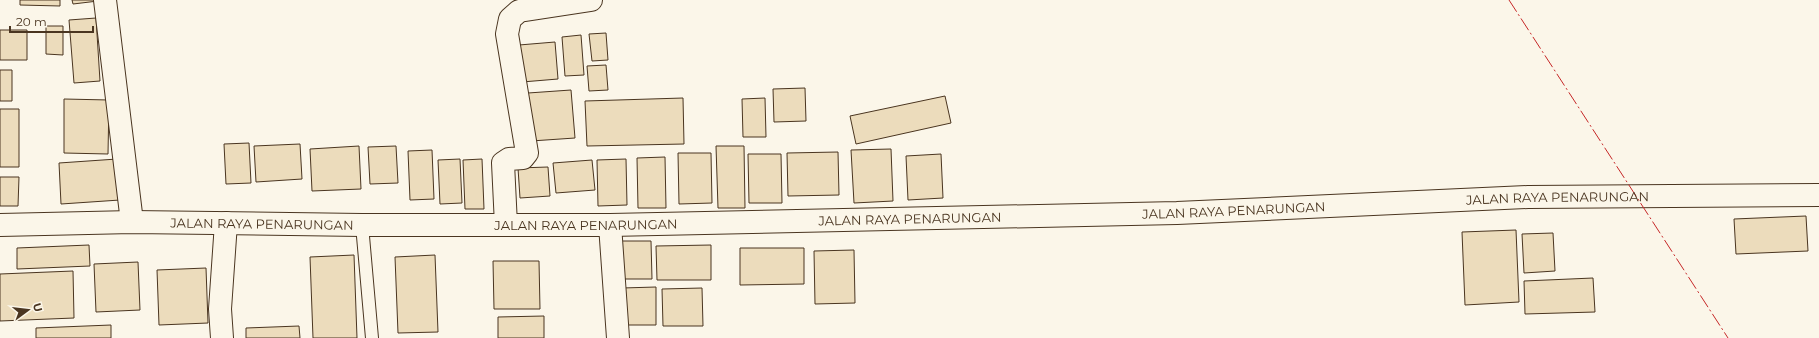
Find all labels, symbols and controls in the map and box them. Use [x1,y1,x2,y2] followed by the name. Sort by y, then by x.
[10,8,93,34] scale bar
[16,14,47,29] text: 20 m
[1465,188,1649,208] street label: JALAN RAYA PENARUNGAN
[1141,198,1326,222] street label: JALAN RAYA PENARUNGAN
[817,209,1002,229] street label: JALAN RAYA PENARUNGAN
[169,214,354,233] street label: JALAN RAYA PENARUNGAN
[493,216,678,233] street label: JALAN RAYA PENARUNGAN
[8,290,48,330] north arrow
[30,301,46,313] text: U

